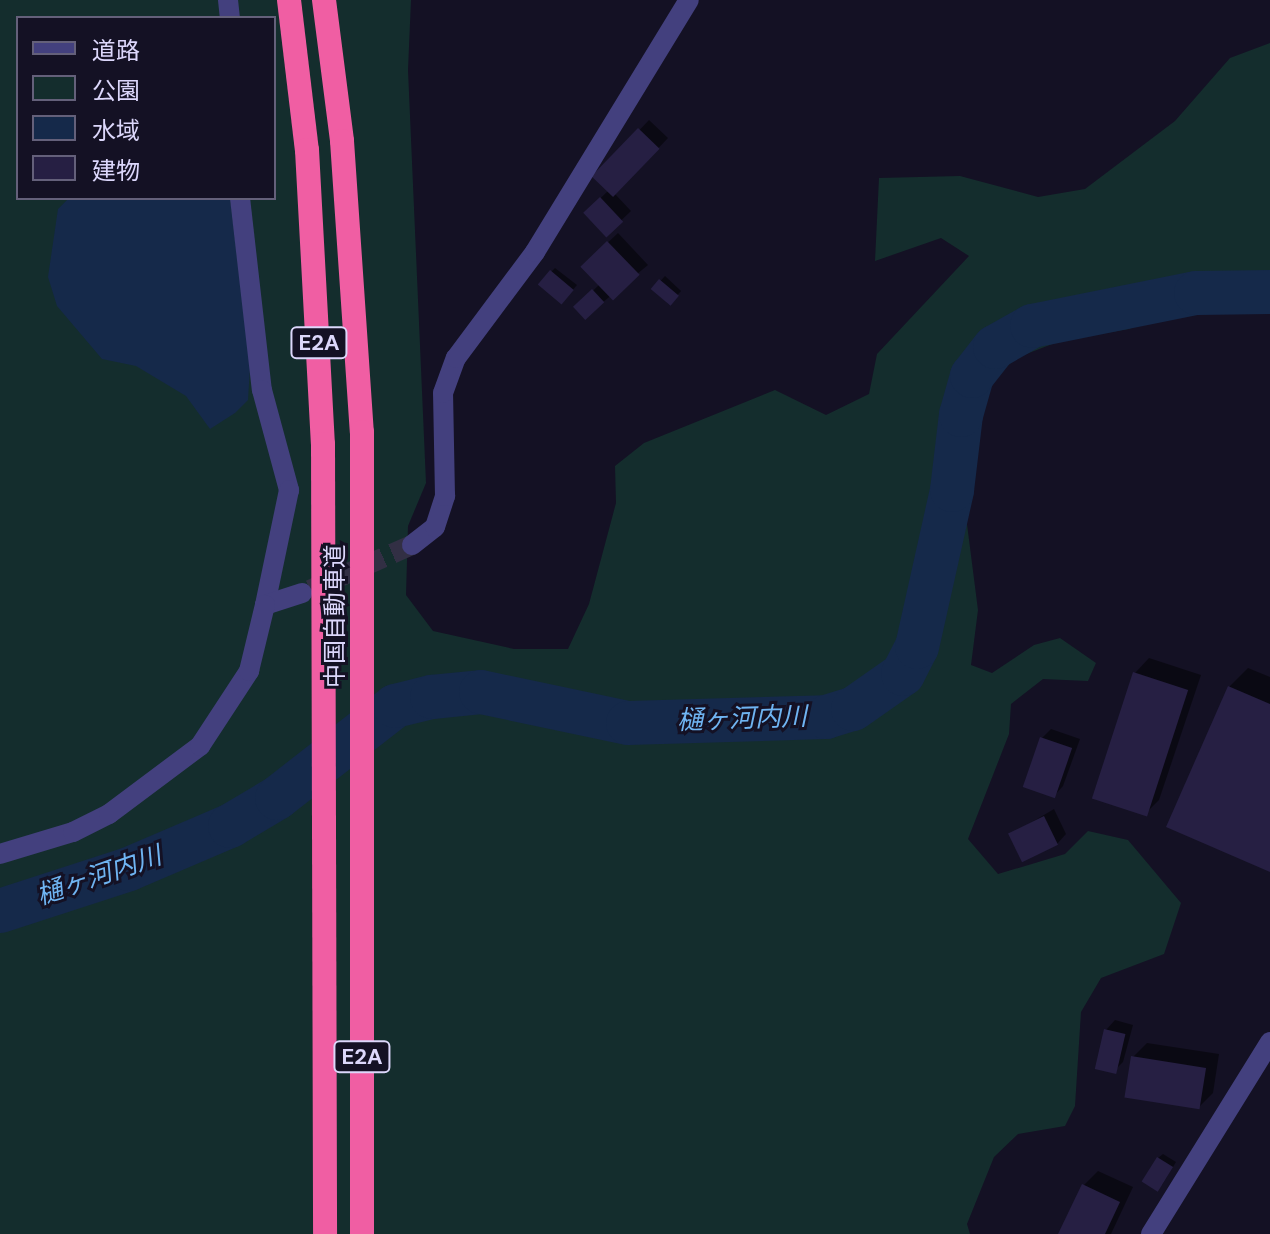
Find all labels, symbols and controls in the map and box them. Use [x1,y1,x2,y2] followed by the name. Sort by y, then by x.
[16,16,276,200] legend
[92,35,140,66] text: 道路
[92,75,140,106] text: 公園
[92,115,140,146] text: 水域
[92,155,140,186] text: 建物
[289,325,349,361] road number: E2A
[321,544,349,688] street label: 中国自動車道
[676,701,808,737] water label: 樋ヶ河内川
[32,840,166,912] water label: 樋ヶ河内川
[332,1039,392,1075] road number: E2A

